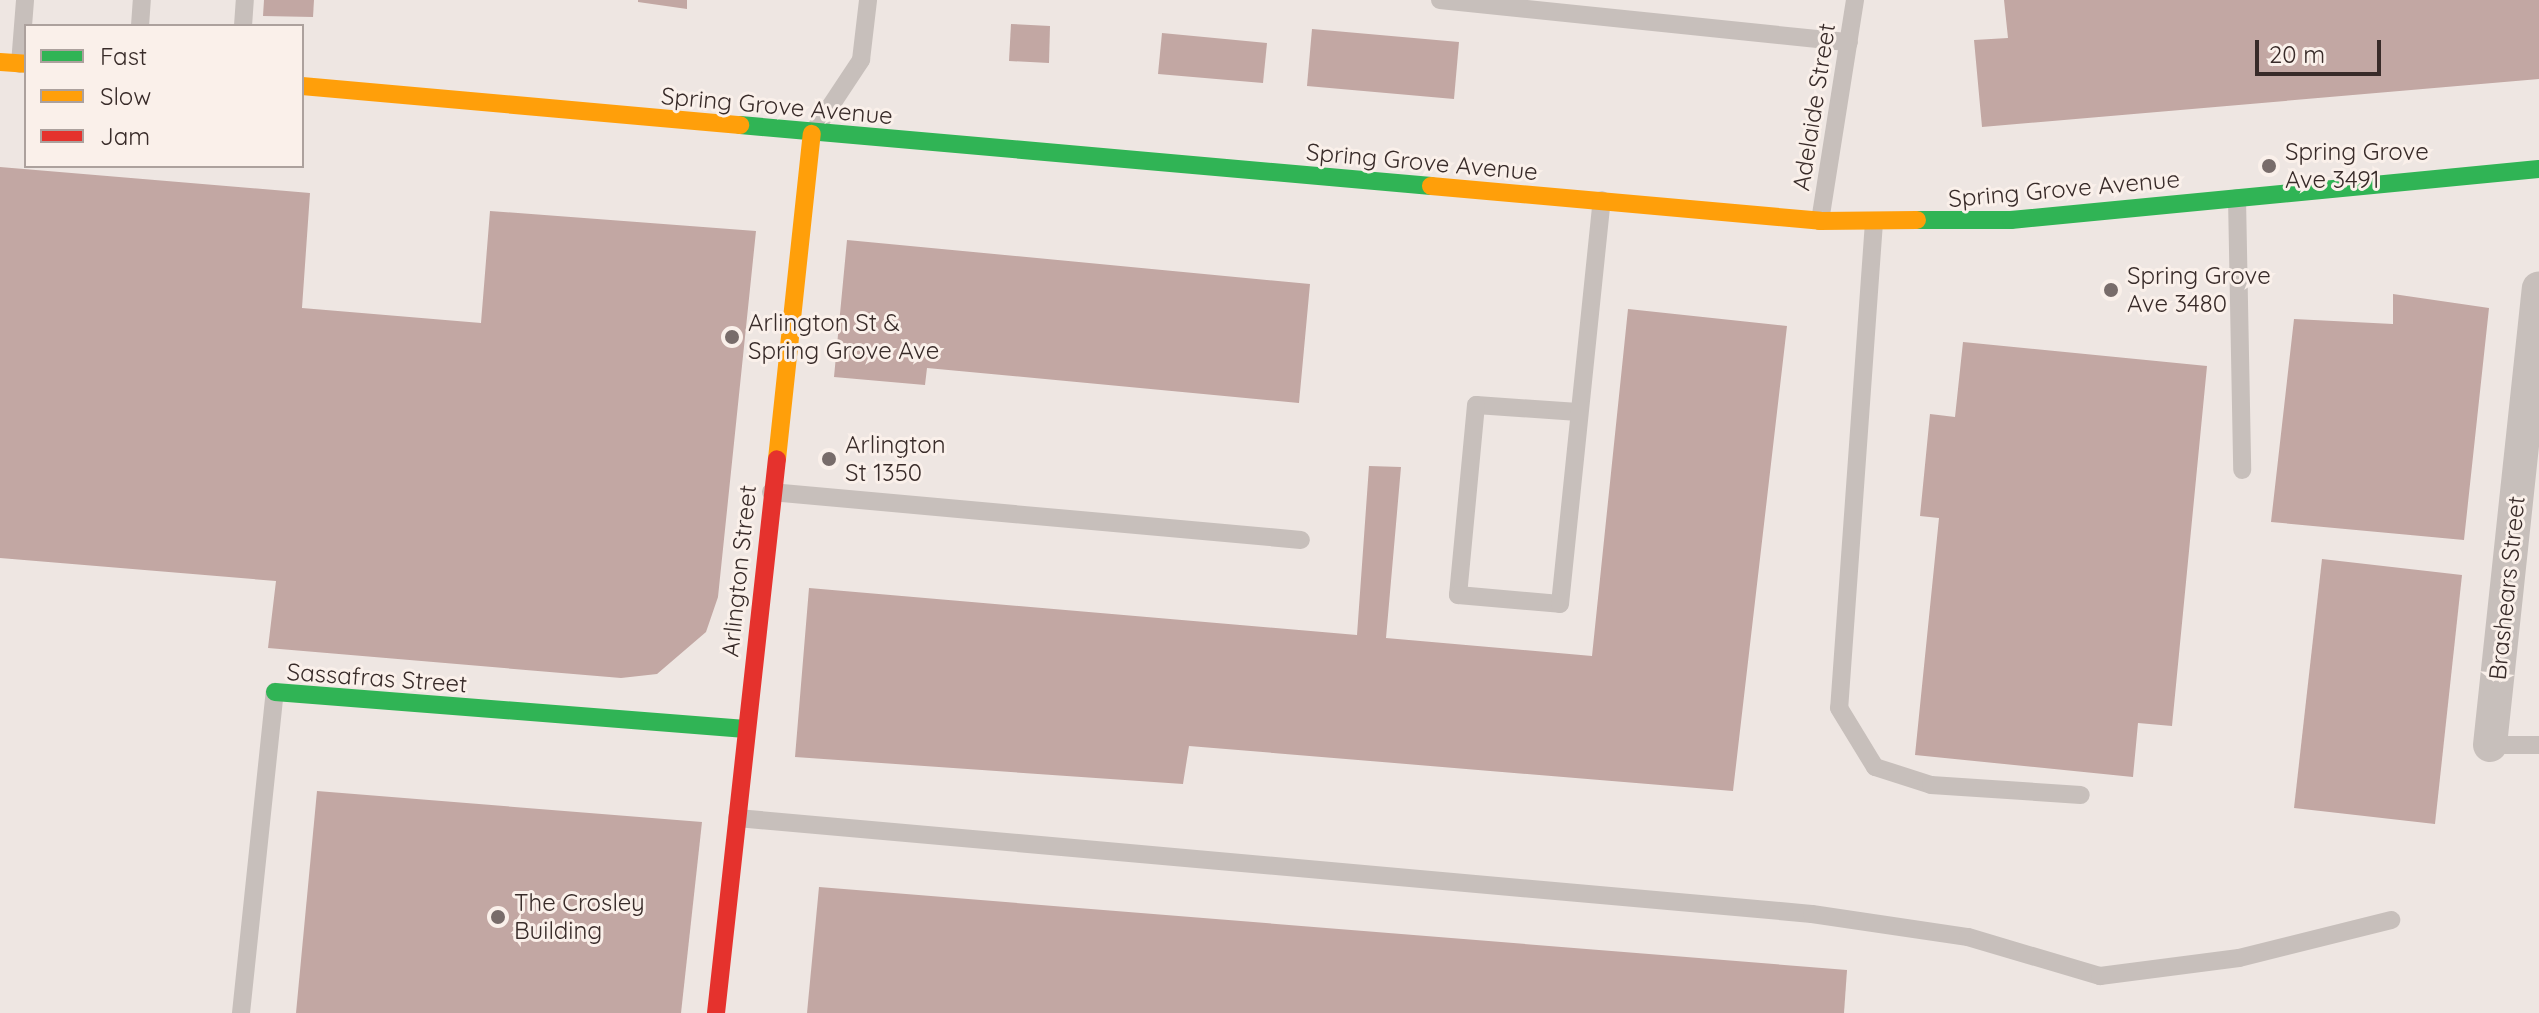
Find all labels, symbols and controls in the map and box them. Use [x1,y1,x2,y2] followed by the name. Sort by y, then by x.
[1787,21,1841,193] street label: Adelaide Street
[24,24,304,168] legend
[2259,24,2385,74] scale bar
[2269,39,2325,69] text: 20 m
[100,41,147,71] text: Fast
[100,81,151,111] text: Slow
[660,82,894,130] street label: Spring Grove Avenue
[100,121,150,151] text: Jam
[1305,138,1539,186] street label: Spring Grove Avenue
[2285,138,2429,194] place label: Spring Grove Ave 3491
[2260,157,2278,175] marker: Spring Grove Ave 3491
[1947,165,2181,213] street label: Spring Grove Avenue
[2127,262,2271,318] place label: Spring Grove Ave 3480
[2102,281,2120,299] marker: Spring Grove Ave 3480
[748,309,939,365] place label: Arlington St & Spring Grove Ave
[723,328,741,346] marker: Arlington St & Spring Grove Ave
[845,431,946,487] place label: Arlington St 1350
[820,450,838,468] marker: Arlington St 1350
[716,484,762,658] street label: Arlington Street
[2483,495,2531,681] street label: Brashears Street
[286,657,468,699] street label: Sassafras Street
[514,889,645,945] place label: The Crosley Building
[489,908,507,926] marker: The Crosley Building

